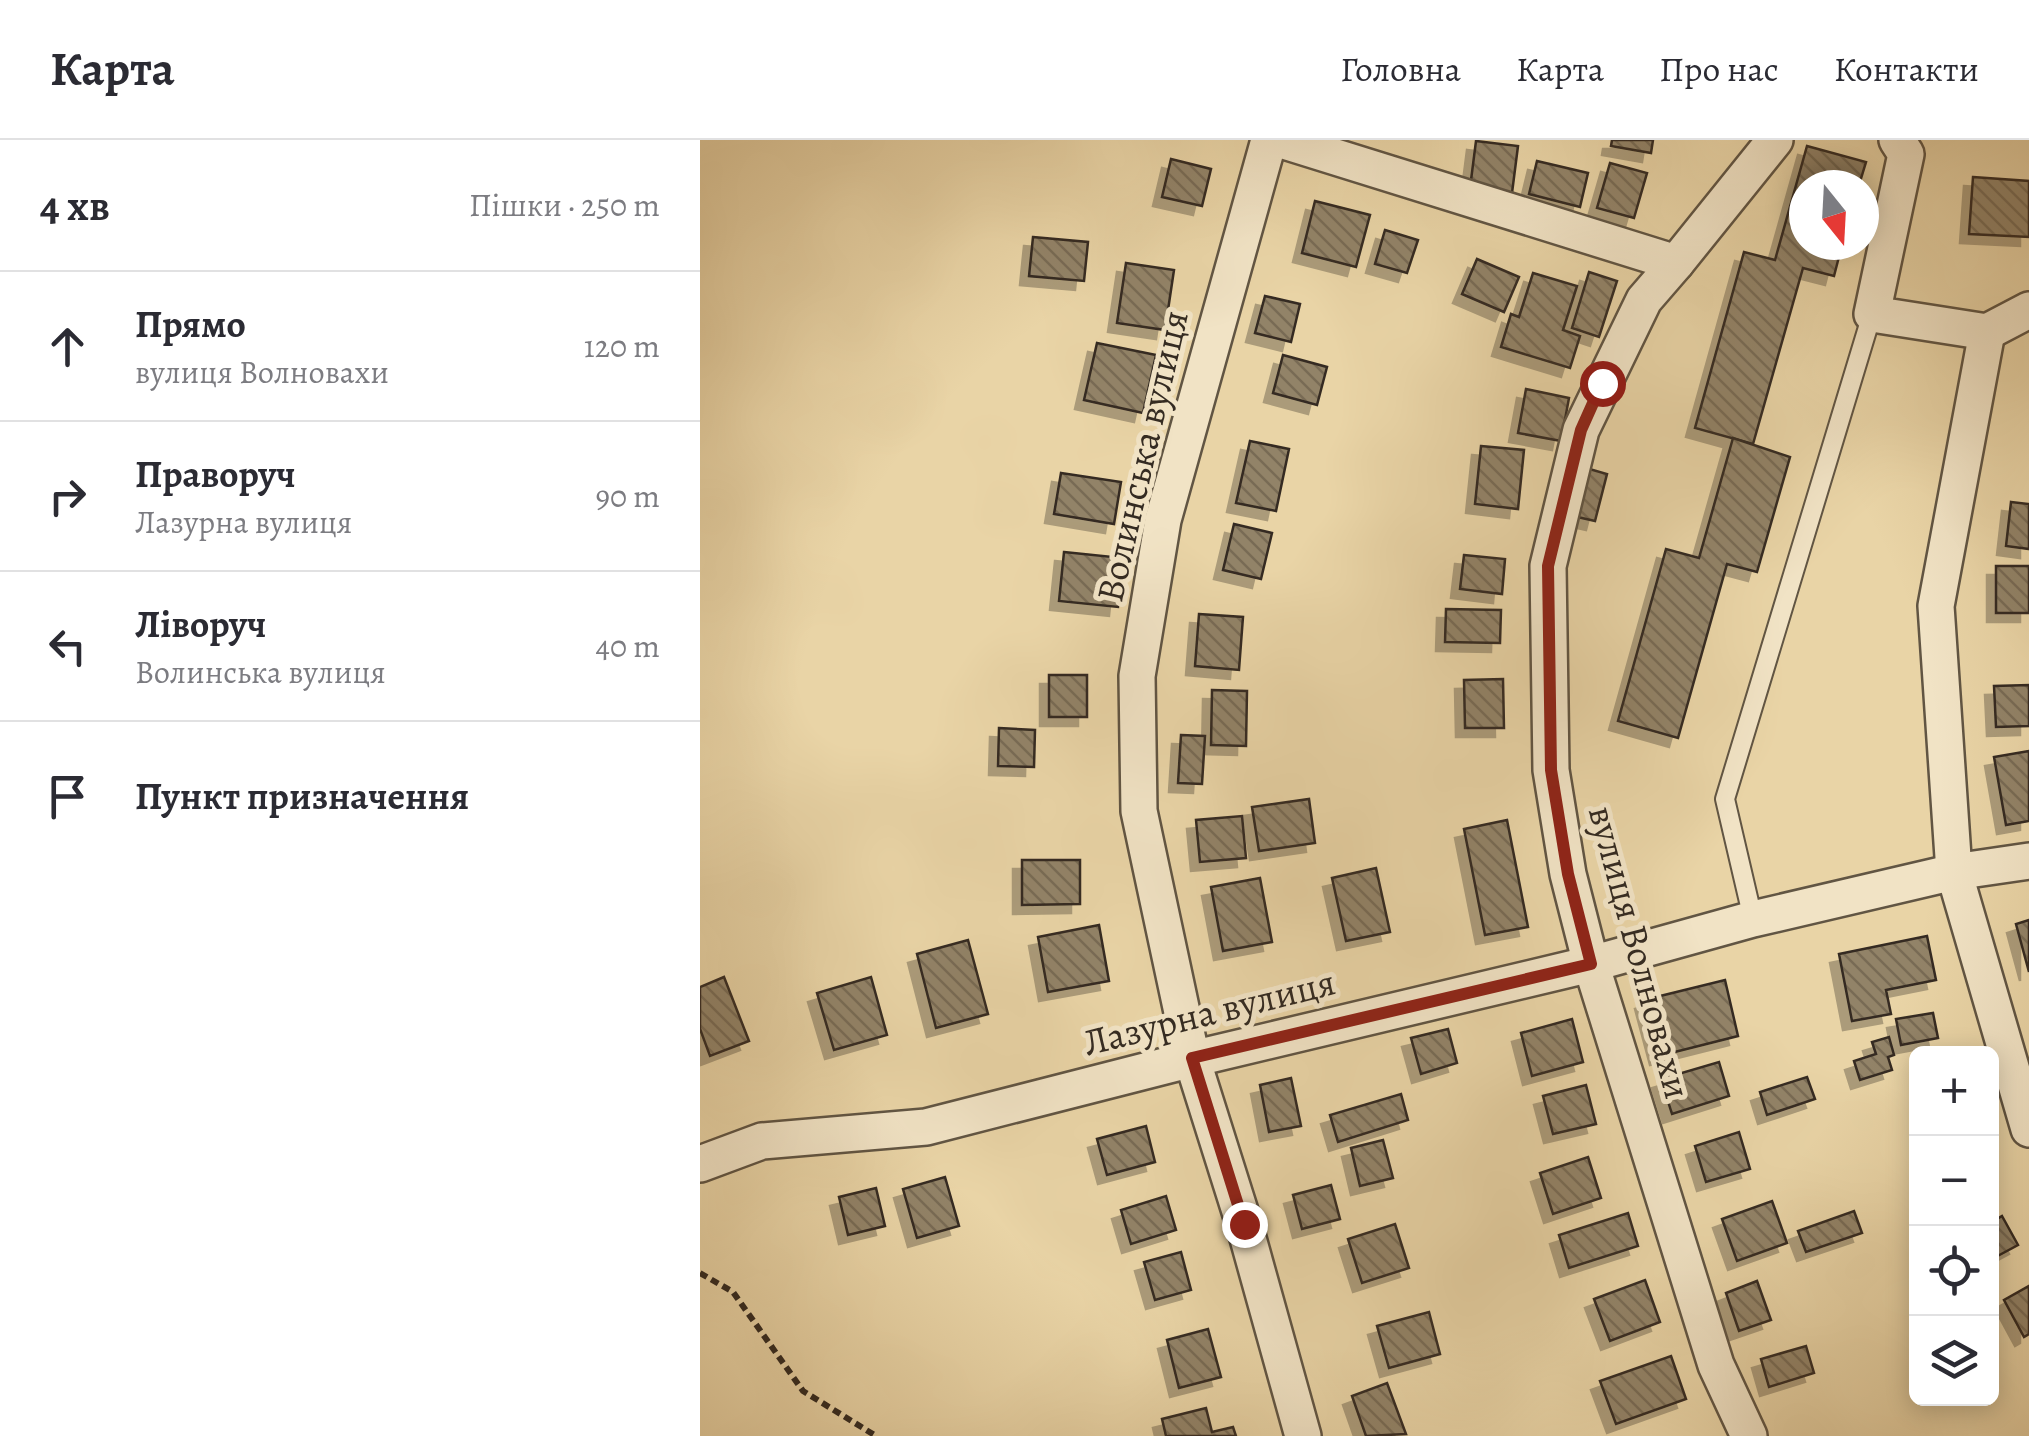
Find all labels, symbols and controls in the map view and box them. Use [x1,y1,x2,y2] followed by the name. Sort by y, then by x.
[50,36,175,102] text: Карта
[1340,45,1461,93] text: Головна
[1516,45,1604,93] text: Карта
[1659,45,1779,93] text: Про нас
[1834,45,1979,93] text: Контакти
[1789,170,1879,260] north arrow
[40,177,110,234] text: 4 хв
[469,183,660,227] text: Пішки · 250 m
[135,298,246,350] text: Прямо
[1083,305,1201,607] street label: Волинська вулиця
[40,319,95,374] icon: ahead
[584,324,660,368] text: 120 m
[135,350,389,394] text: вулиця Волновахи
[1580,361,1626,407] route start
[135,448,296,500] text: Праворуч
[40,469,95,524] icon: right
[595,474,660,518] text: 90 m
[135,500,352,544] text: Лазурна вулиця
[135,598,266,650] text: Ліворуч
[40,619,95,674] icon: left
[595,624,660,668] text: 40 m
[135,650,386,694] text: Волинська вулиця
[40,769,95,824] icon: arrive
[135,770,469,822] text: Пункт призначення
[1576,800,1704,1104] street label: вулиця Волновахи
[1078,956,1340,1068] street label: Лазурна вулиця
[1909,1046,1999,1406] map controls
[1909,1046,1999,1136] button: +
[1909,1136,1999,1226] button: −
[1222,1202,1268,1248] route end
[1909,1226,1999,1316] button: locate
[1909,1316,1999,1406] button: layers

